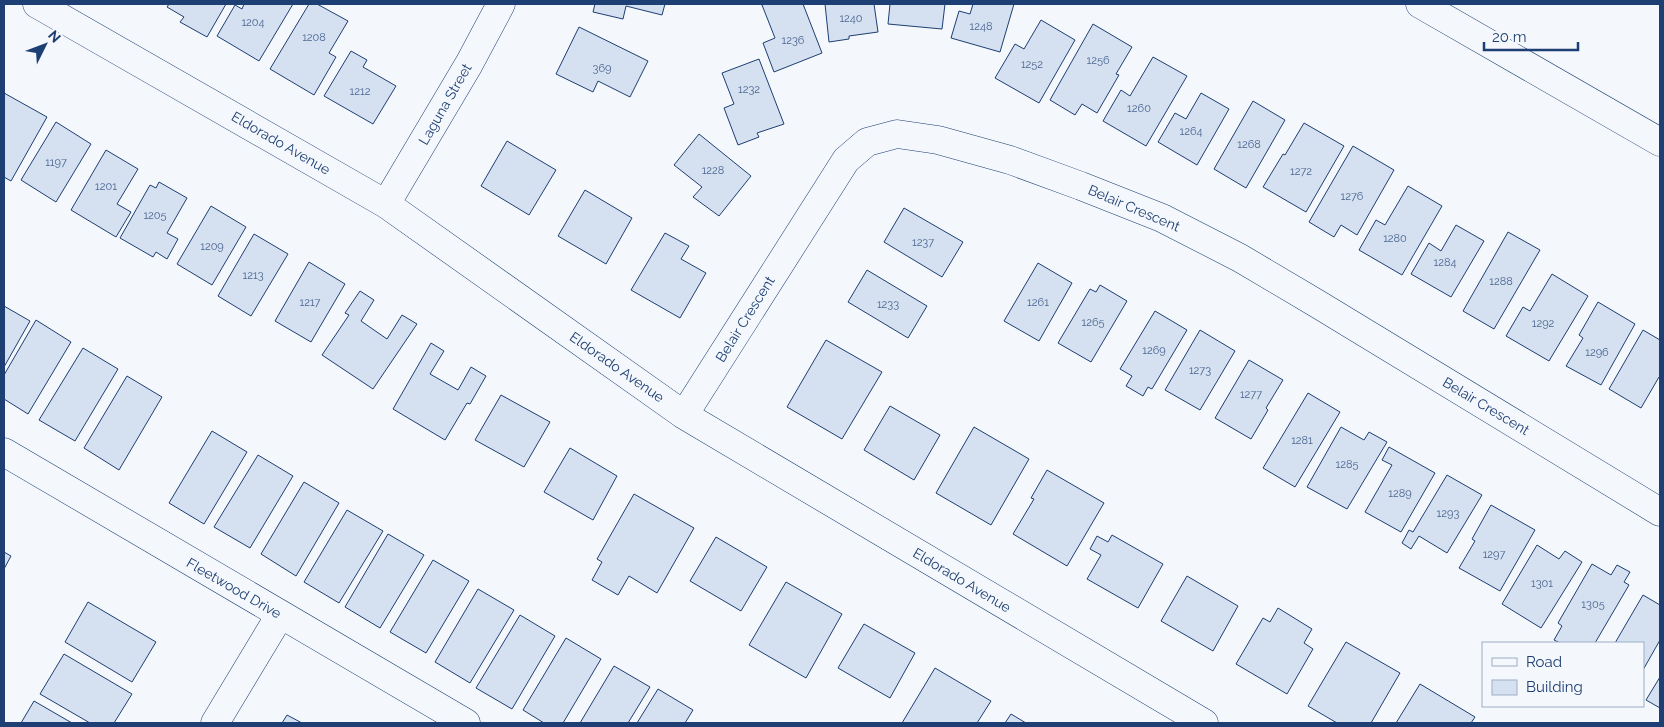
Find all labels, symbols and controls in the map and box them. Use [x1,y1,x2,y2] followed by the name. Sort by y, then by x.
[839,12,863,25] house number: 1240
[241,16,265,29] house number: 1204
[20,20,70,70] north arrow
[970,20,992,33] house number: 1248
[1484,20,1578,52] scale bar
[45,27,64,46] text: N
[1492,28,1527,46] text: 20 m
[302,31,326,44] house number: 1208
[782,34,805,47] house number: 1236
[1086,54,1110,67] house number: 1256
[1021,58,1043,71] house number: 1252
[415,60,475,147] street label: Laguna Street
[593,62,611,75] house number: 369
[738,83,760,96] house number: 1232
[350,85,371,98] house number: 1212
[1127,102,1151,115] house number: 1260
[229,108,333,178] street label: Eldorado Avenue
[1179,125,1203,138] house number: 1264
[1237,138,1261,151] house number: 1268
[45,156,67,169] house number: 1197
[702,164,724,177] house number: 1228
[1290,165,1312,178] house number: 1272
[95,180,117,193] house number: 1201
[1086,181,1183,235] street label: Belair Crescent
[1341,190,1364,203] house number: 1276
[143,209,167,222] house number: 1205
[1383,232,1407,245] house number: 1280
[912,236,934,249] house number: 1237
[200,240,224,253] house number: 1209
[1434,256,1456,269] house number: 1284
[242,269,264,282] house number: 1213
[712,273,778,365] street label: Belair Crescent
[1489,275,1513,288] house number: 1288
[300,296,321,309] house number: 1217
[1027,296,1049,309] house number: 1261
[877,298,899,311] house number: 1233
[1081,316,1105,329] house number: 1265
[1532,317,1555,330] house number: 1292
[567,329,667,405] street label: Eldorado Avenue
[1142,344,1166,357] house number: 1269
[1585,346,1609,359] house number: 1296
[1189,364,1211,377] house number: 1273
[1440,374,1532,438] street label: Belair Crescent
[1240,388,1262,401] house number: 1277
[1291,434,1313,447] house number: 1281
[1336,458,1358,471] house number: 1285
[1388,487,1412,500] house number: 1289
[1437,507,1460,520] house number: 1293
[910,545,1014,615] street label: Eldorado Avenue
[1483,548,1505,561] house number: 1297
[184,554,284,622] street label: Fleetwood Drive
[1531,577,1553,590] house number: 1301
[1581,598,1605,611] house number: 1305
[1482,642,1644,707] legend
[1526,653,1562,671] text: Road
[1526,678,1583,696] text: Building

